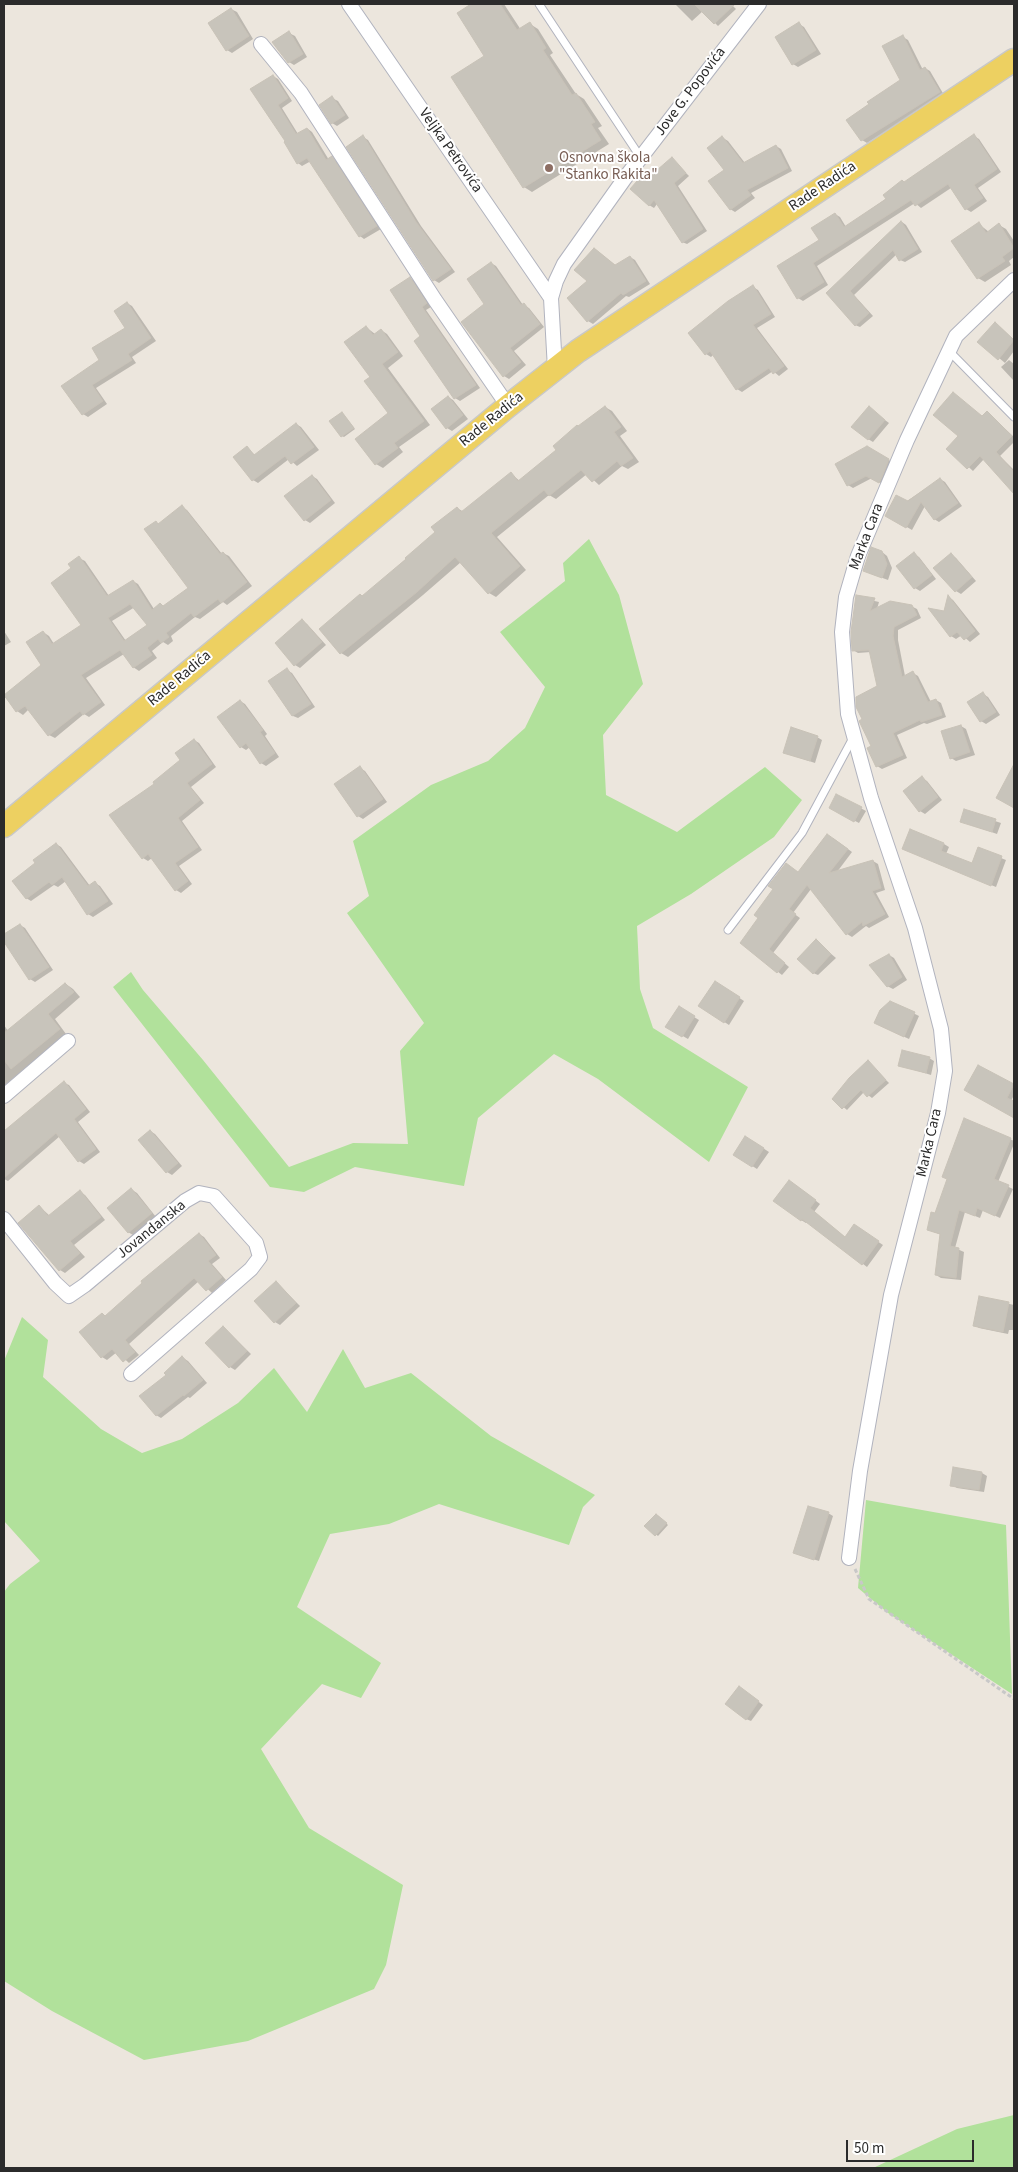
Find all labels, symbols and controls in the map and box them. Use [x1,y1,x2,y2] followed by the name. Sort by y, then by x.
[652,44,730,140] street label: Jove G. Popovića
[414,105,486,197] street label: Veljka Petrovića
[559,150,658,185] place label: Osnovna škola "Stanko Rakita"
[786,158,860,216] street label: Rade Radića
[543,162,555,174] marker: Osnovna škola "Stanko Rakita"
[456,389,528,451] street label: Rade Radića
[846,501,888,573] street label: Marka Cara
[145,647,215,711] street label: Rade Radića
[913,1107,947,1179] street label: Marka Cara
[114,1197,190,1263] street label: Jovandanska
[848,2130,976,2162] scale bar
[854,2138,884,2159] text: 50 m

